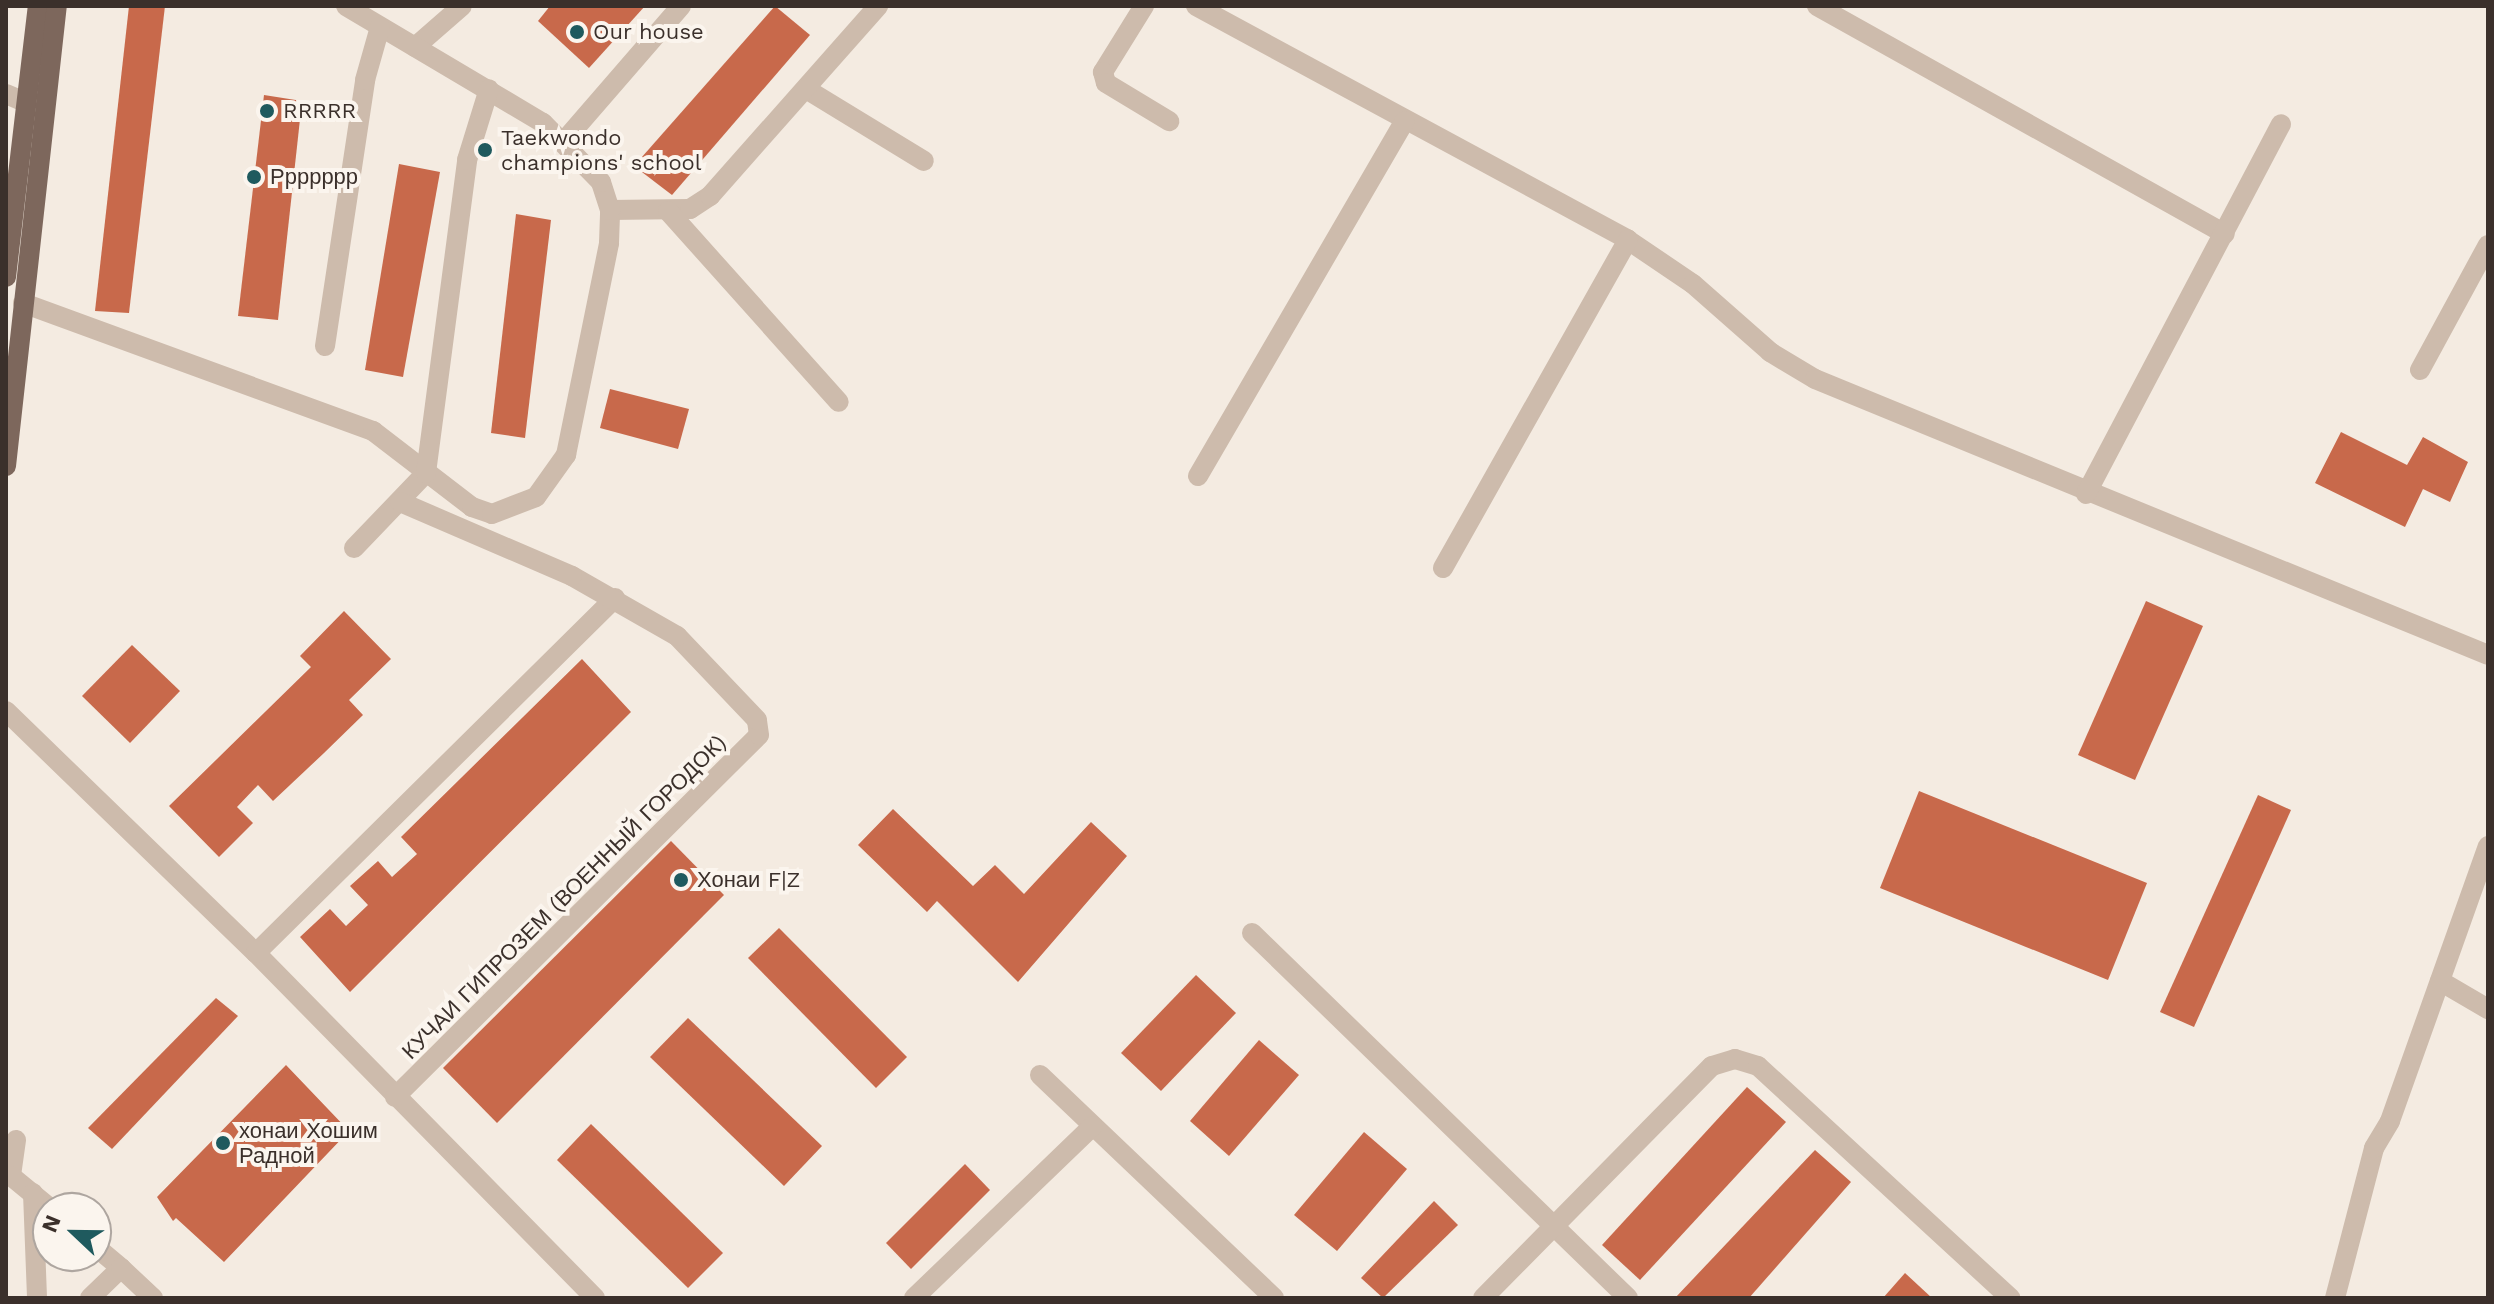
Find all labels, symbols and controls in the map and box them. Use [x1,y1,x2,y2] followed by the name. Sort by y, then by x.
[593,19,704,45] place label: Our house
[568,23,586,41] marker: Our house
[283,98,356,124] place label: RRRRR
[258,102,276,120] marker: RRRRR
[501,124,702,176] place label: Taekwondo champions' school
[476,141,494,159] marker: Taekwondo champions' school
[270,164,358,190] place label: Ррррррр
[245,168,263,186] marker: Ррррррр
[396,729,732,1065] street label: КУЧАИ ГИПРОЗЕМ (ВОЕННЫЙ ГОРОДОК)
[697,867,800,893] place label: Хонаи F|Z
[672,871,690,889] marker: Хонаи F|Z
[239,1117,378,1168] place label: хонаи Хошим Радной
[214,1134,232,1152] marker: хонаи Хошим Радной
[32,1192,112,1272] north arrow
[36,1211,66,1236] text: N

